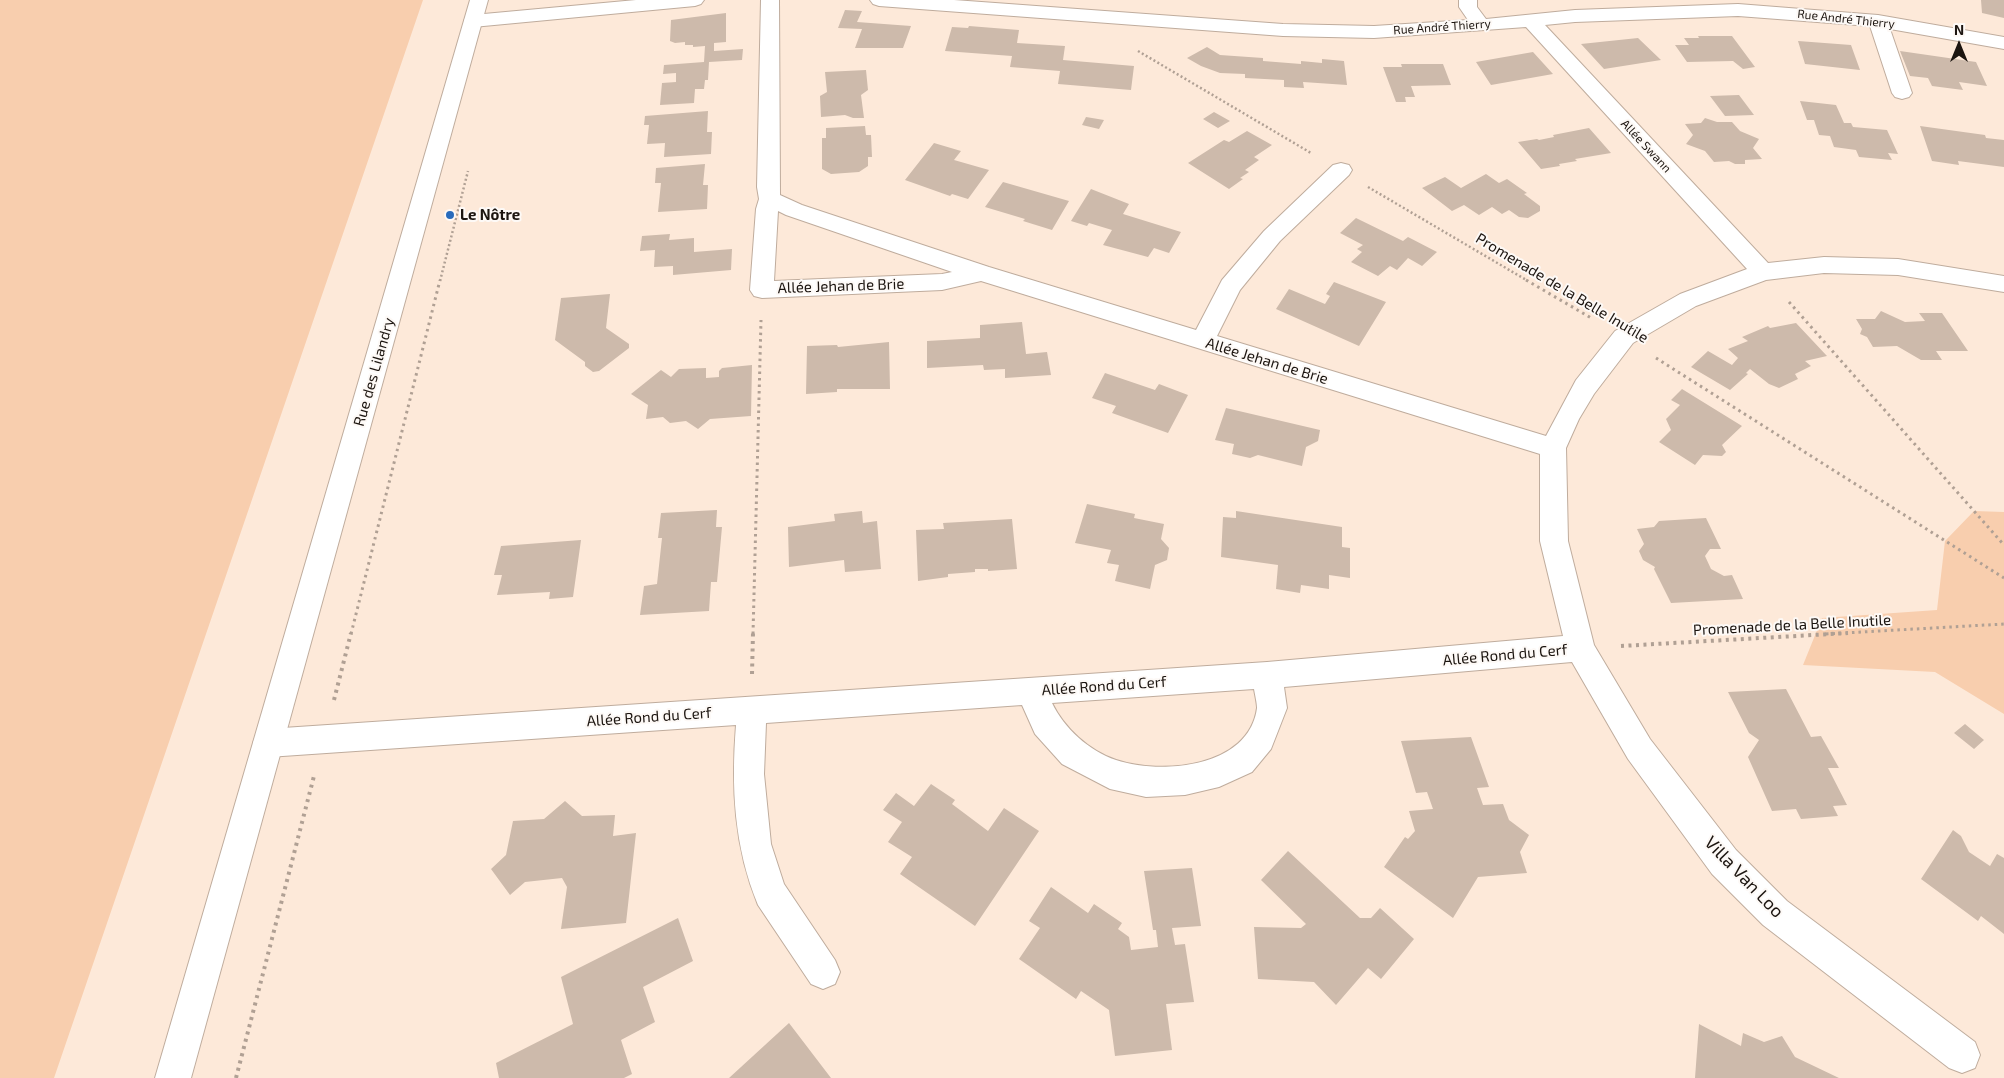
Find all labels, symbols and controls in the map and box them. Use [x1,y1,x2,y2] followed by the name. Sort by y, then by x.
[1797,7,1895,31] street label: Rue André Thierry
[1393,16,1491,38] street label: Rue André Thierry
[1934,20,1984,70] north arrow
[1954,21,1964,38] text: N
[1618,117,1674,175] street label: Allée Swann
[460,206,520,224] place label: Le Nôtre
[444,209,456,221] marker: Le Nôtre
[1472,229,1652,347] street label: Promenade de la Belle Inutile
[777,275,905,297] street label: Allée Jehan de Brie
[350,316,398,428] street label: Rue des Lilandry
[1204,334,1330,388] street label: Allée Jehan de Brie
[1693,611,1891,639] street label: Promenade de la Belle Inutile
[1442,641,1568,669] street label: Allée Rond du Cerf
[1041,673,1167,699] street label: Allée Rond du Cerf
[586,704,712,730] street label: Allée Rond du Cerf
[1700,832,1788,922] street label: Villa Van Loo

